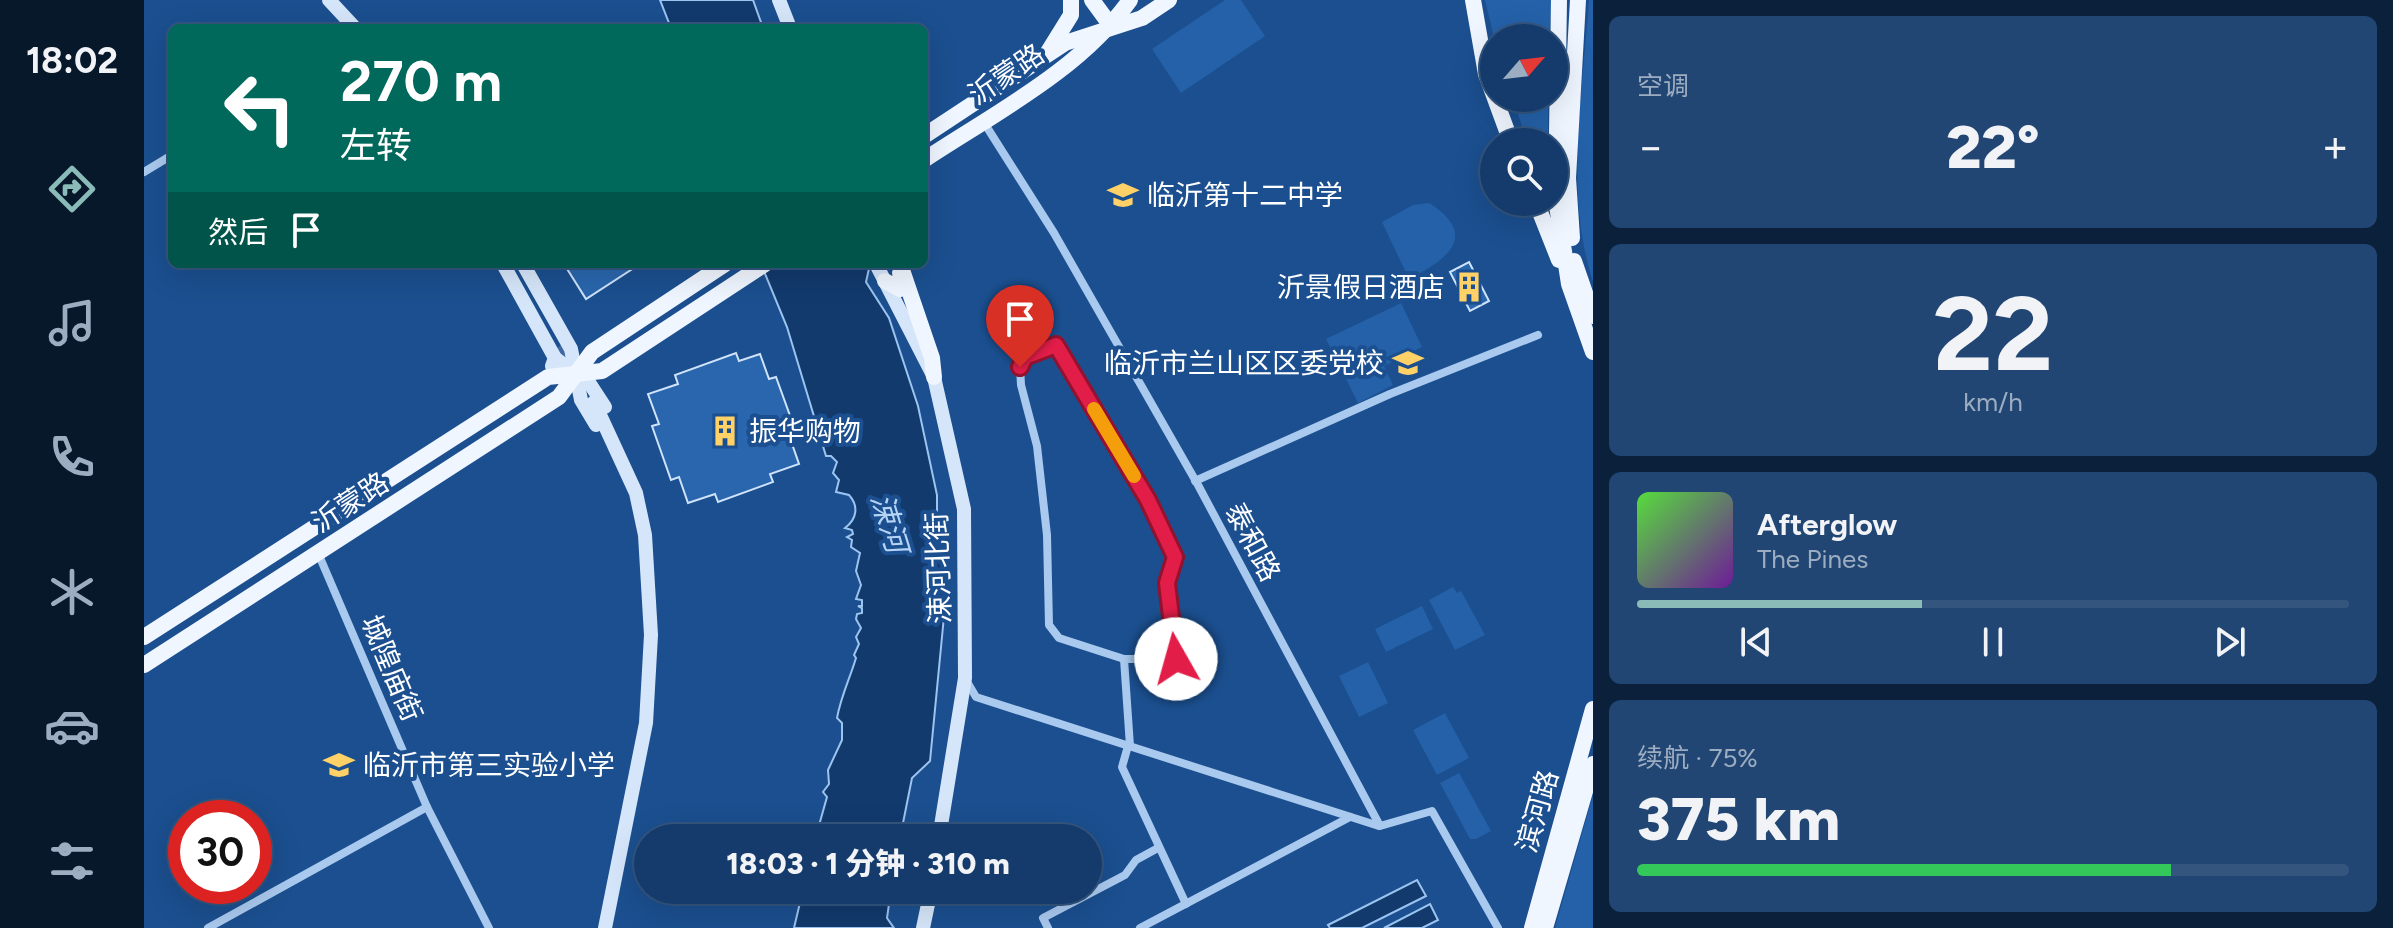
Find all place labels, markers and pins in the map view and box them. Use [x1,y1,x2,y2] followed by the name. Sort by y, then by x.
[1106,178,1140,212] school or university icon: 临沂第十二中学
[1147,178,1343,212] place label: 临沂第十二中学
[1277,270,1445,304] place label: 沂景假日酒店
[1452,270,1486,304] building icon: 沂景假日酒店
[986,285,1054,367] pin
[1104,346,1384,380] place label: 临沂市兰山区区委党校
[1391,346,1425,380] school or university icon: 临沂市兰山区区委党校
[708,414,742,448] building icon: 振华购物
[749,414,861,448] place label: 振华购物
[322,748,356,782] school or university icon: 临沂市第三实验小学
[363,748,615,782] place label: 临沂市第三实验小学

